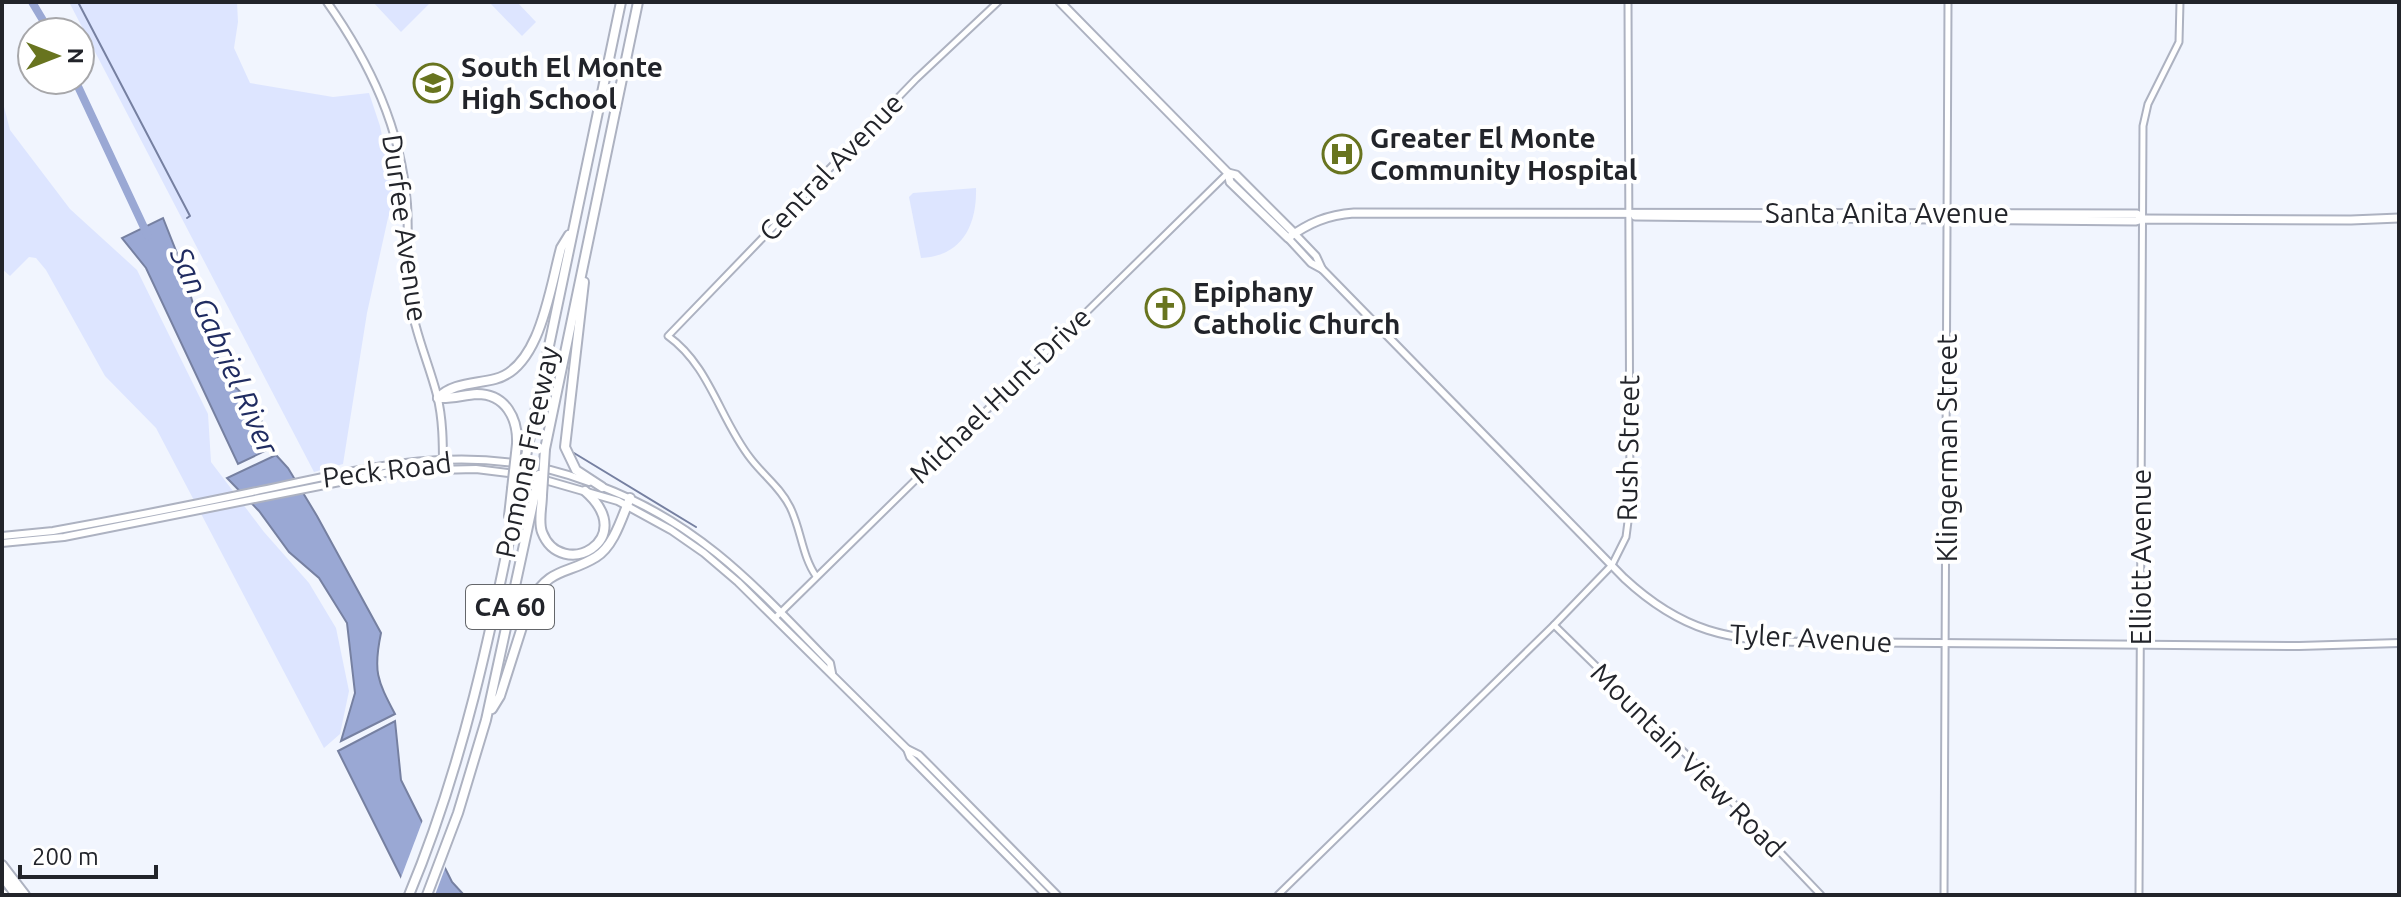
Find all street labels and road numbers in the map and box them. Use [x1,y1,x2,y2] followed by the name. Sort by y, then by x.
[753,87,909,247] street label: Central Avenue
[377,132,434,324] street label: Durfee Avenue
[1765,197,2009,228] street label: Santa Anita Avenue
[903,301,1096,489] street label: Michael Hunt Drive
[1931,334,1962,562] street label: Klingerman Street
[489,343,564,560] street label: Pomona Freeway
[1611,375,1644,521] street label: Rush Street
[321,446,453,493] street label: Peck Road
[2125,469,2156,645] street label: Elliott Avenue
[466,585,554,629] road number: CA 60
[1729,618,1893,657] street label: Tyler Avenue
[1585,656,1792,863] street label: Mountain View Road

